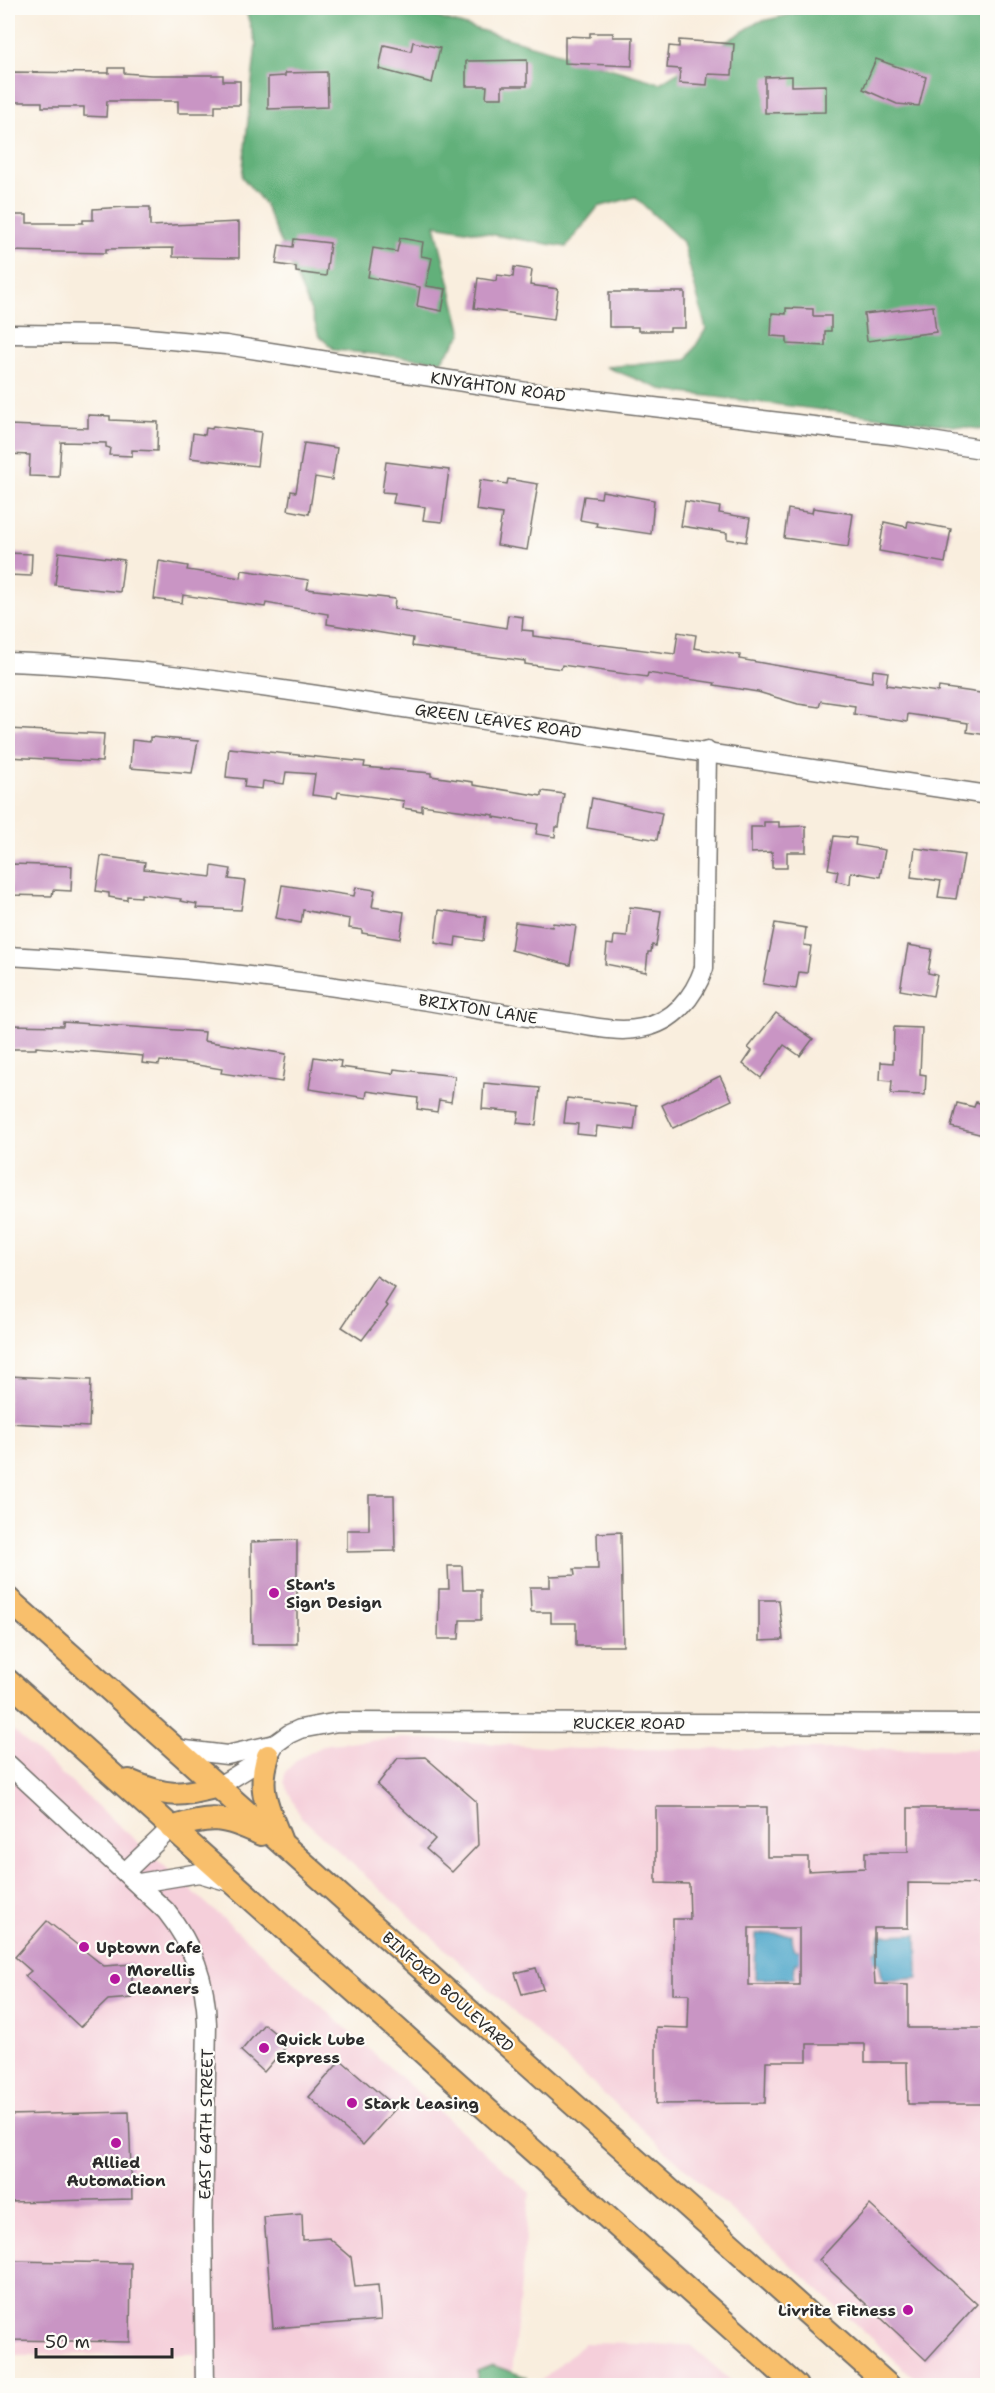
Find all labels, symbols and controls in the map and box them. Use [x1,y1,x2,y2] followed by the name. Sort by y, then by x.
[429,367,567,407] street label: KNYGHTON ROAD
[413,699,583,743] street label: GREEN LEAVES ROAD
[417,989,539,1029] street label: BRIXTON LANE
[286,1574,382,1613] place label: Stan's Sign Design
[267,1586,281,1600] marker: Stan's Sign Design
[573,1713,685,1734] street label: RUCKER ROAD
[378,1927,518,2057] street label: BINFORD BOULEVARD
[96,1937,202,1958] place label: Uptown Cafe
[77,1940,91,1954] marker: Uptown Cafe
[127,1960,199,1999] place label: Morellis Cleaners
[108,1972,122,1986] marker: Morellis Cleaners
[276,2029,366,2068] place label: Quick Lube Express
[257,2041,271,2055] marker: Quick Lube Express
[194,2048,218,2200] street label: EAST 64TH STREET
[364,2093,479,2114] place label: Stark Leasing
[345,2096,359,2110] marker: Stark Leasing
[109,2136,123,2150] marker: Allied Automation
[66,2152,166,2191] place label: Allied Automation
[778,2300,896,2321] place label: Livrite Fitness
[901,2303,915,2317] marker: Livrite Fitness
[36,2321,172,2359] scale bar
[45,2330,90,2354] text: 50 m

